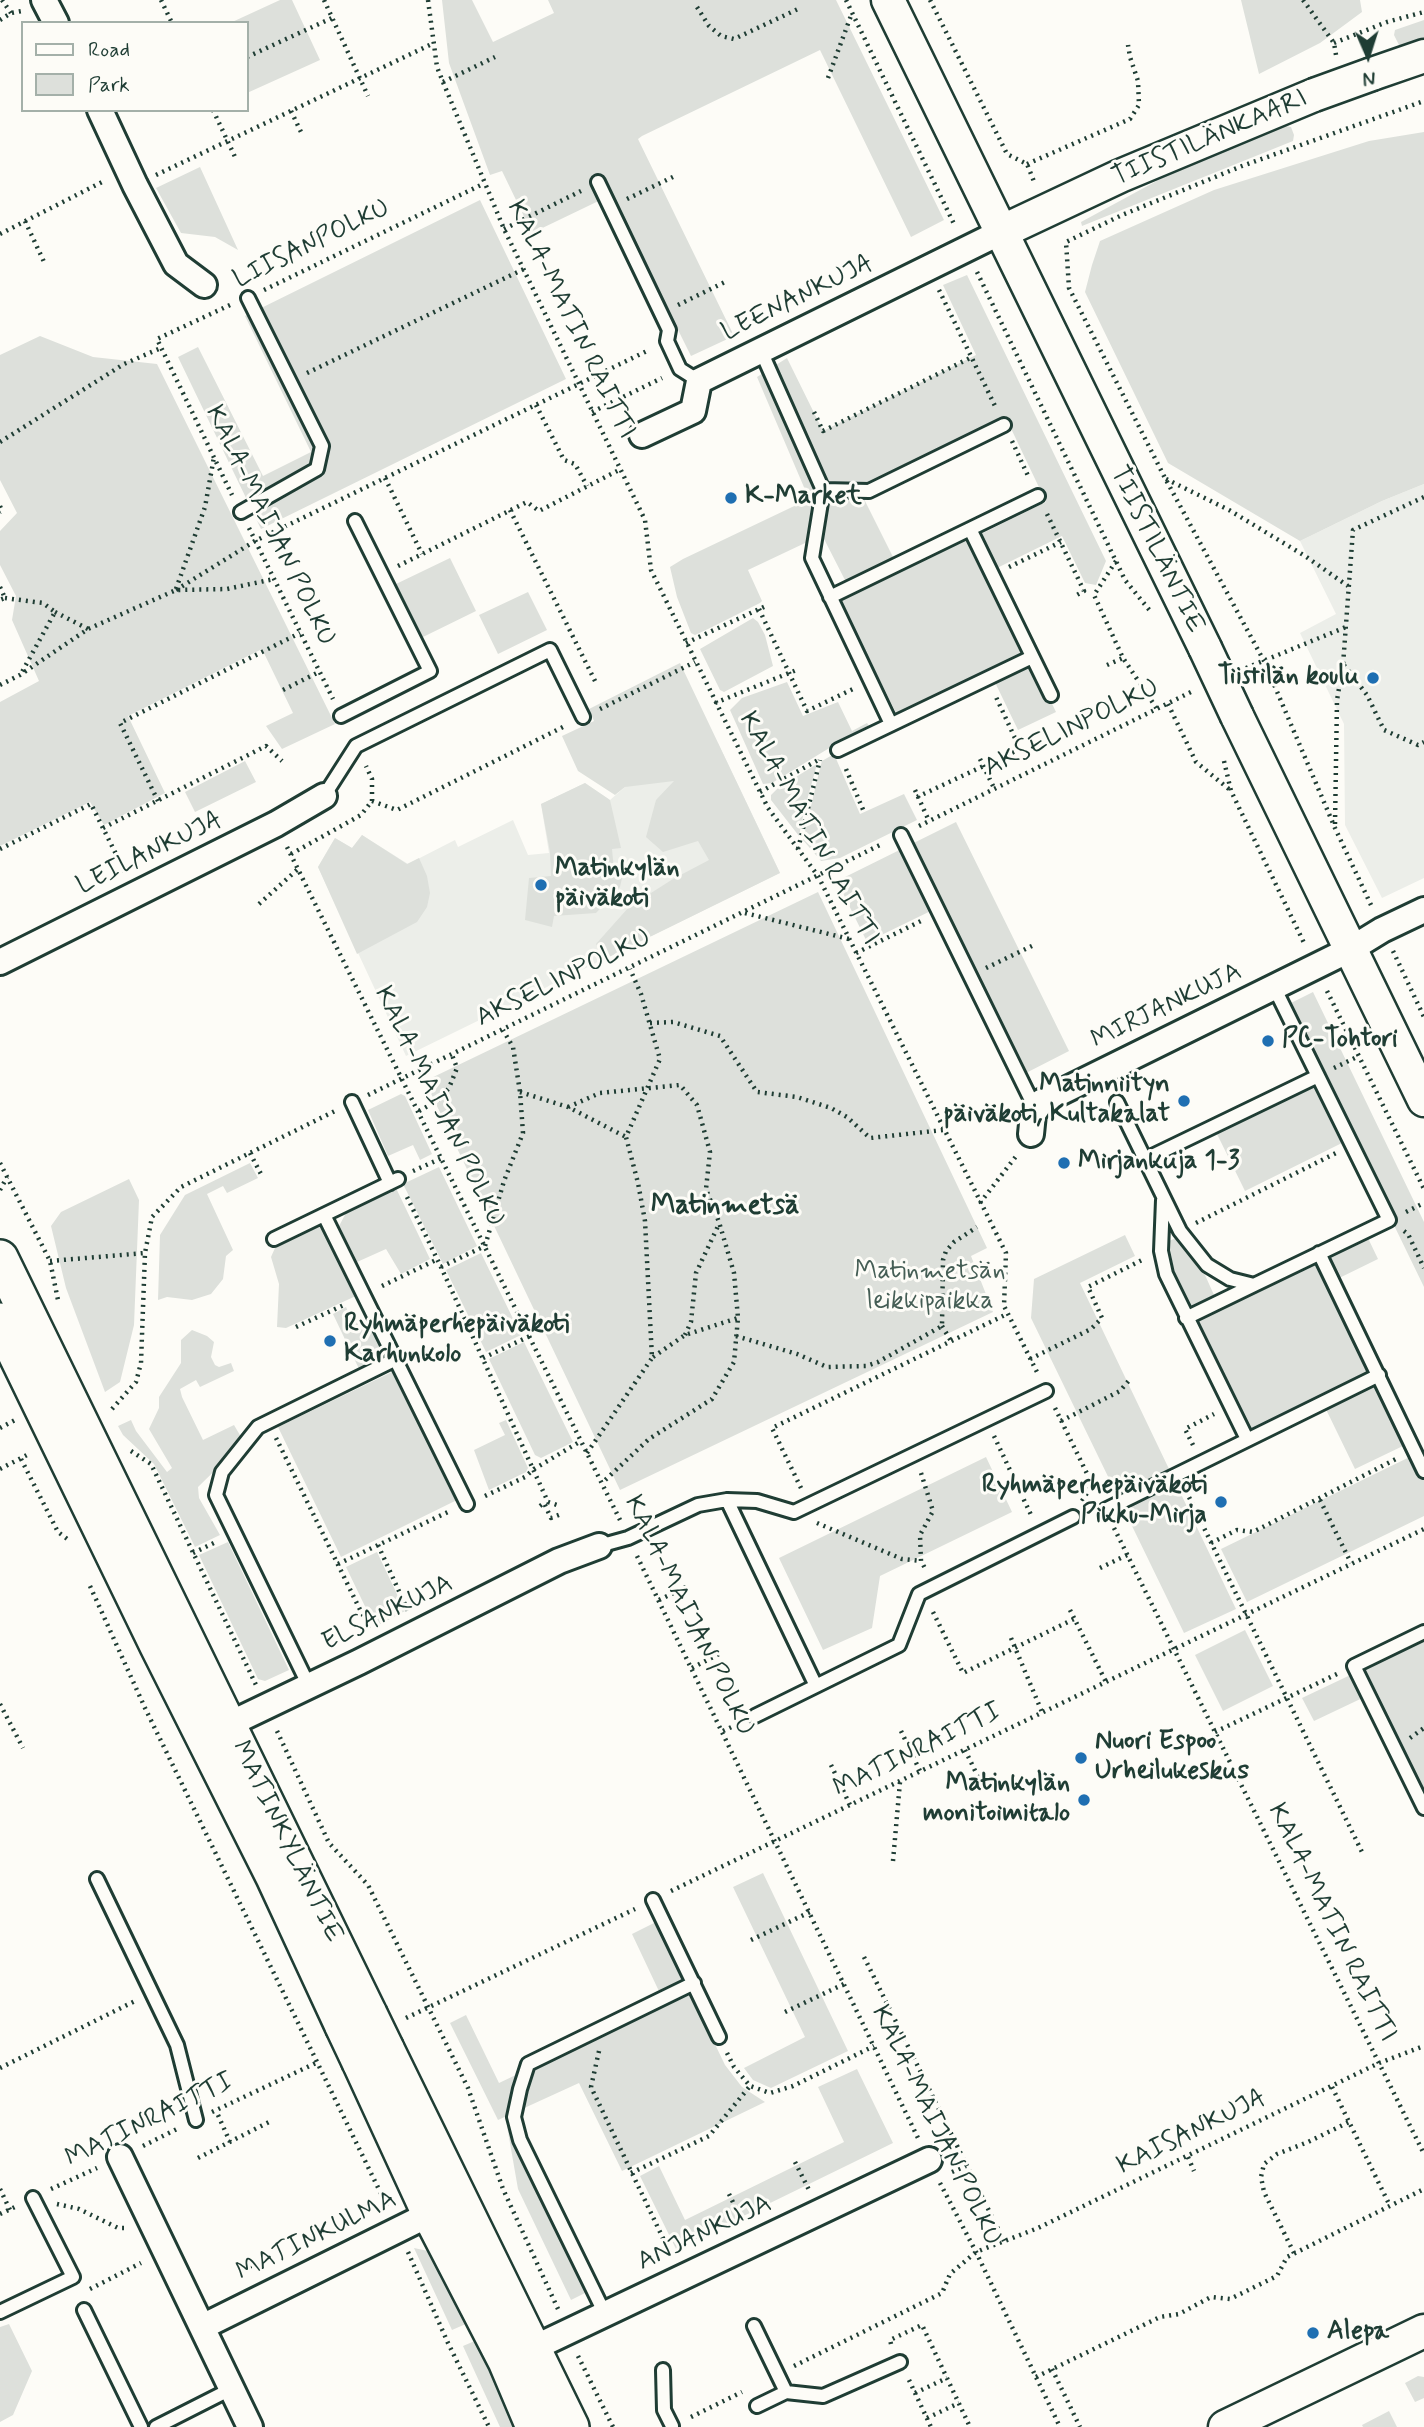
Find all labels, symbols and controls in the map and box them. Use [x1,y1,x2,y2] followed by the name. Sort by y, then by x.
[21,21,248,112] legend
[1333,21,1403,91] north arrow
[88,36,130,64] text: Road
[1362,65,1376,90] text: N
[88,71,130,99] text: Park
[1108,84,1312,194] street label: TIISTILÄNKAARI
[229,194,395,296] street label: LIISANPOLKU
[499,196,641,444] street label: KALA-MATIN RAITTI
[717,249,879,349] street label: LEENANKUJA
[197,401,341,651] street label: KALA-MAIJAN POLKU
[1102,461,1210,639] street label: TIISTILÄNTIE
[745,482,862,514] place label: K-Market
[723,490,739,506] marker: K-Market
[1218,662,1359,694] place label: Tiistilän koulu
[1365,670,1381,686] marker: Tiistilän koulu
[980,673,1164,785] street label: AKSELINPOLKU
[731,707,885,951] street label: KALA-MATIN RAITTI
[72,805,228,903] street label: LEILANKUJA
[555,854,680,916] place label: Matinkylän päiväkoti
[533,877,549,893] marker: Matinkylän päiväkoti
[472,923,656,1035] street label: AKSELINPOLKU
[1087,957,1247,1057] street label: MIRJANKUJA
[366,982,510,1232] street label: KALA-MAIJAN POLKU
[1282,1025,1398,1057] place label: PC-Tohtori
[1260,1033,1276,1049] marker: PC-Tohtori
[943,1070,1170,1132] place label: Matinniityn päiväkoti, Kultakalat
[1176,1093,1192,1109] marker: Matinniityn päiväkoti, Kultakalat
[1078,1147,1239,1179] place label: Mirjankuja 1-3
[1056,1155,1072,1171] marker: Mirjankuja 1-3
[651,1190,799,1224] district label: Matinmetsä
[854,1257,1006,1318] park label: Matinmetsän leikkipaikka
[344,1310,569,1372] place label: Ryhmäperhepäiväkoti Karhunkolo
[322,1333,338,1349] marker: Ryhmäperhepäiväkoti Karhunkolo
[982,1471,1207,1532] place label: Ryhmäperhepäiväkoti Pikku-Mirja
[616,1491,760,1741] street label: KALA-MAIJAN POLKU
[1213,1494,1229,1510] marker: Ryhmäperhepäiväkoti Pikku-Mirja
[317,1569,459,1659] street label: ELSANKUJA
[829,1697,1007,1805] street label: MATINRAITTI
[1095,1727,1249,1788] place label: Nuori Espoo Urheilukeskus
[224,1736,348,1948] street label: MATINKYLÄNTIE
[1073,1750,1089,1766] marker: Nuori Espoo Urheilukeskus
[923,1769,1070,1830] place label: Matinkylän monitoimitalo
[1076,1792,1092,1808] marker: Matinkylän monitoimitalo
[1260,1799,1402,2047] street label: KALA-MATIN RAITTI
[863,2001,1007,2251] street label: KALA-MAIJAN POLKU
[61,2067,239,2175] street label: MATINRAITTI
[1112,2083,1272,2183] street label: KAISANKUJA
[232,2185,402,2289] street label: MATINKULMA
[633,2189,777,2279] street label: ANJANKUJA
[1327,2317,1389,2349] place label: Alepa
[1305,2325,1321,2341] marker: Alepa

